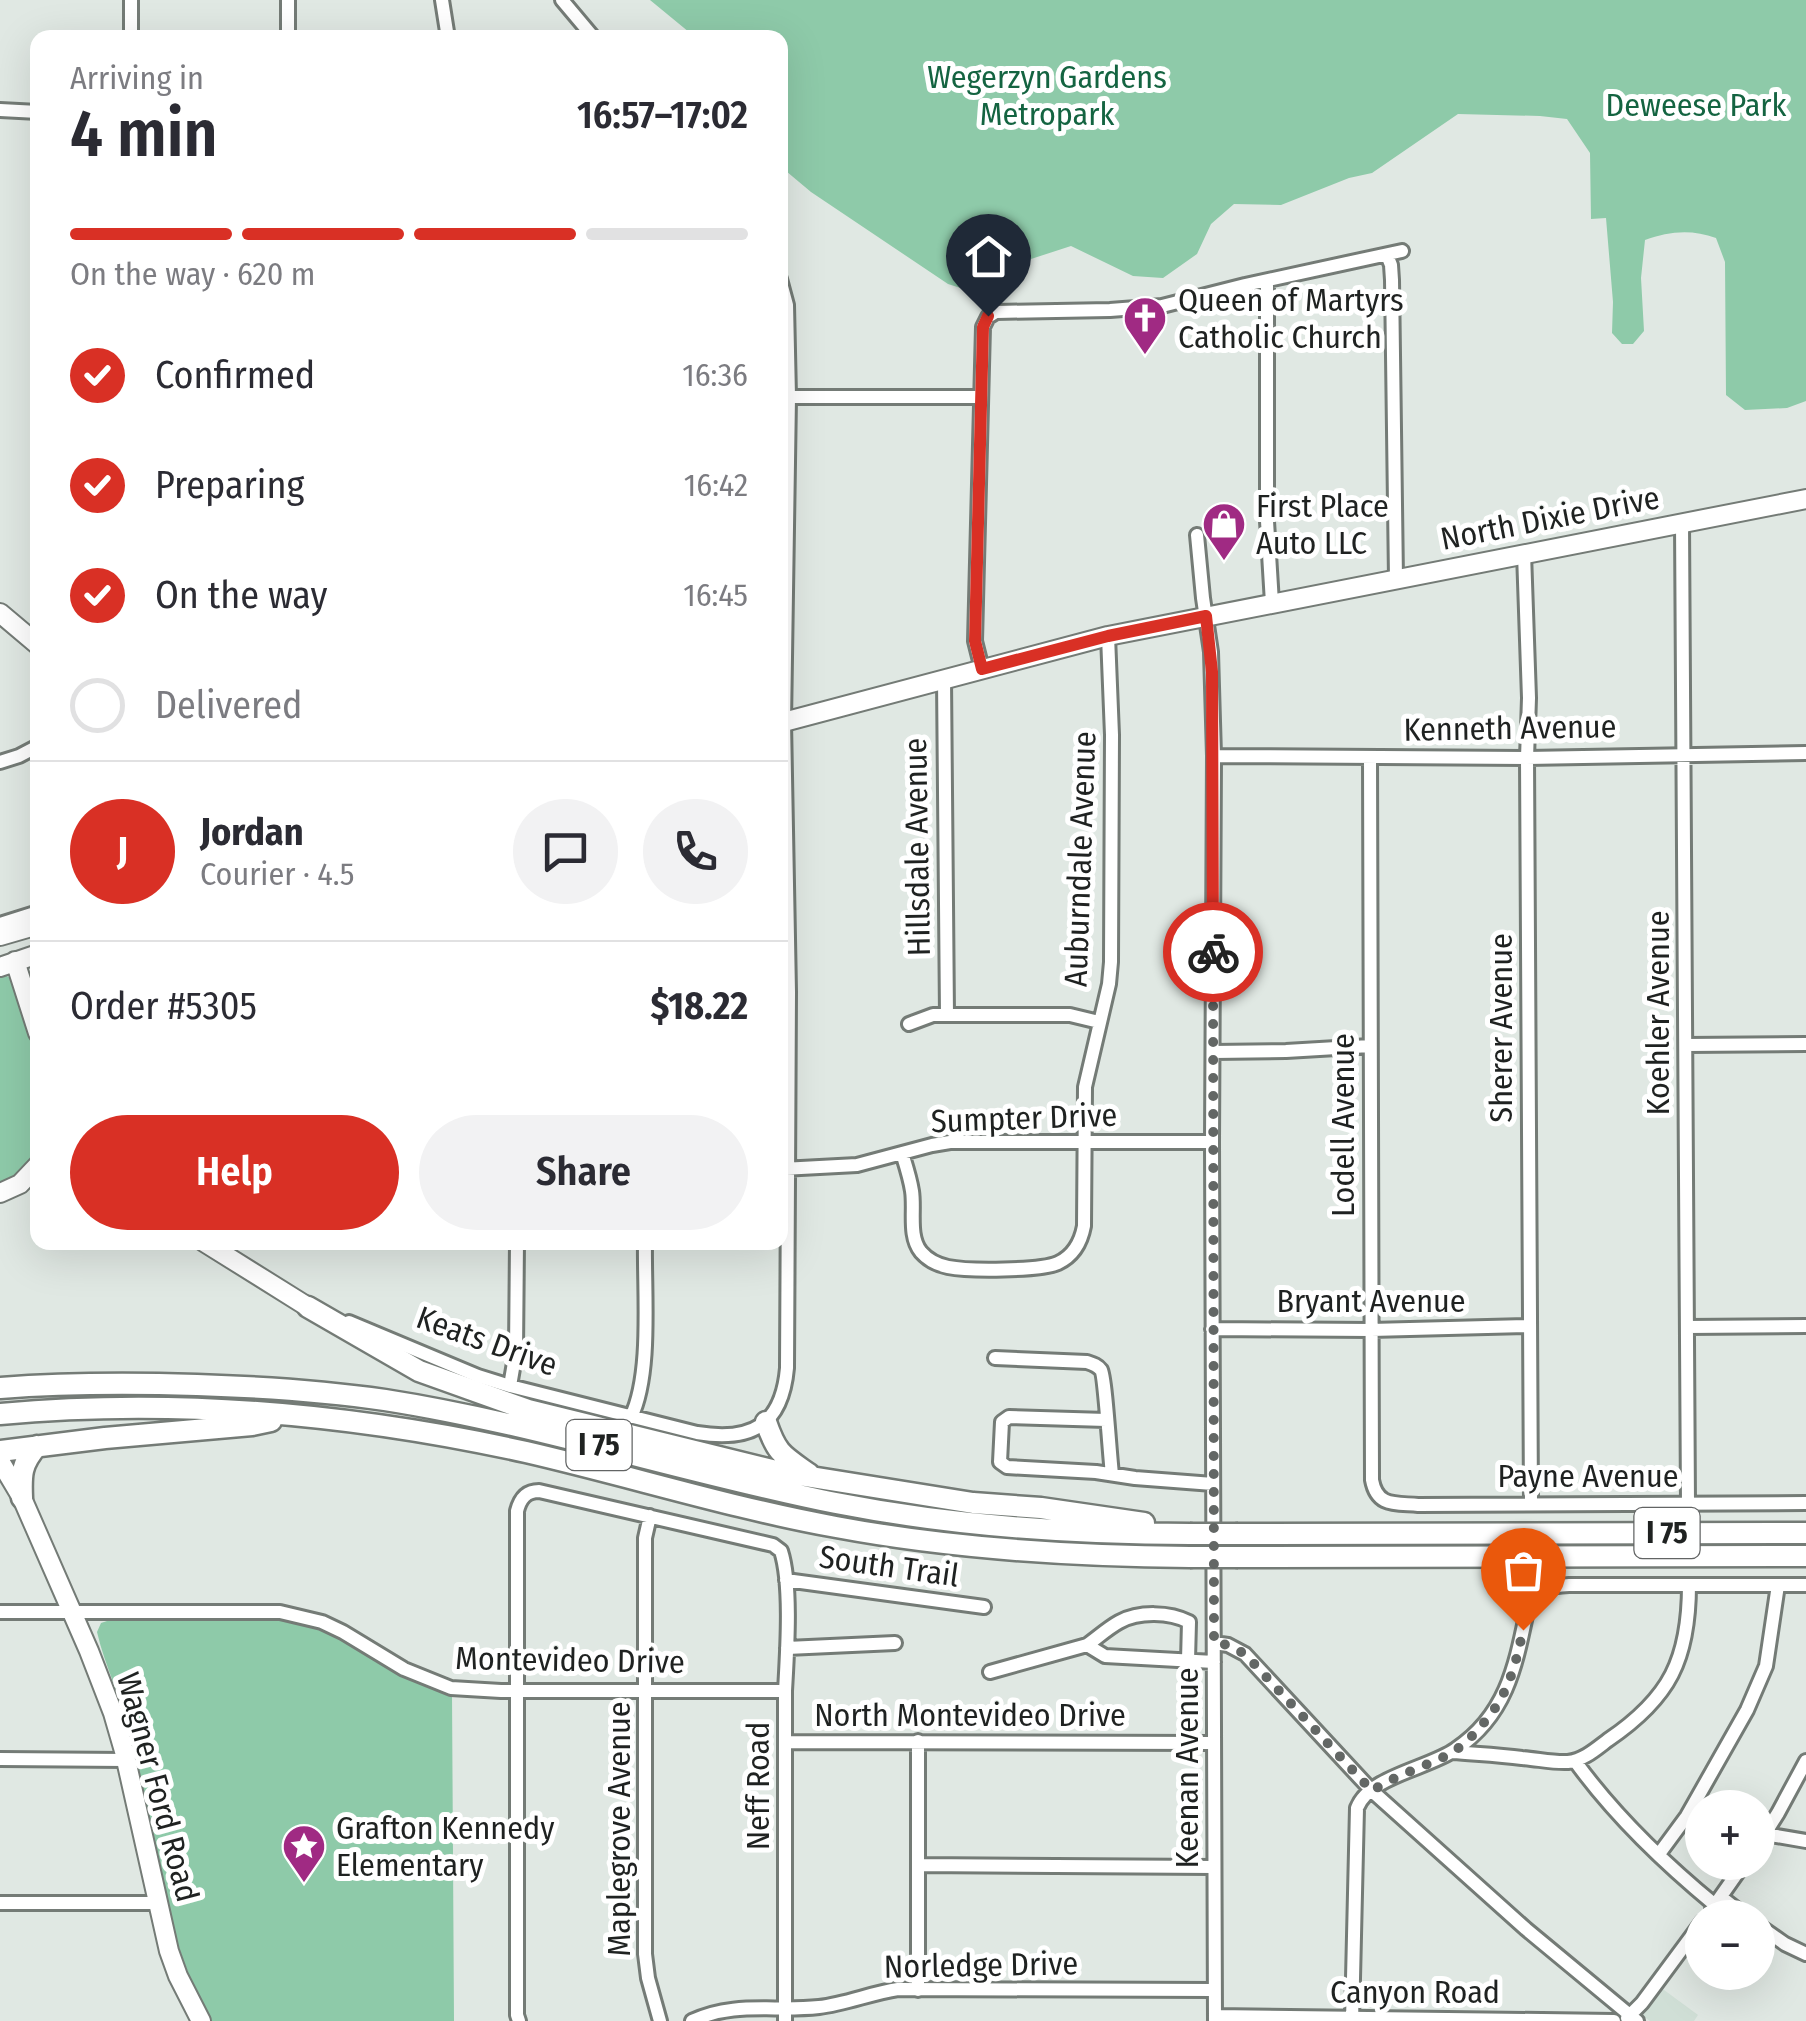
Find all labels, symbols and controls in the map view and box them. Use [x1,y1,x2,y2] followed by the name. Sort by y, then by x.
[927,58,1167,133] park label: Wegerzyn Gardens Metropark
[70,59,204,97] text: Arriving in
[1606,86,1786,124] park label: Deweese Park
[577,92,748,138] text: 16:57–17:02
[70,95,218,173] text: 4 min
[946,214,1031,317] pin
[961,229,1016,284] icon: home
[70,255,315,293] text: On the way · 620 m
[1178,281,1404,356] place label: Queen of Martyrs Catholic Church
[1122,295,1168,356] church icon: Queen of Martyrs Catholic Church
[70,348,125,403] icon: check
[155,352,315,398] text: Confirmed
[682,356,748,394] text: 16:36
[70,458,125,513] icon: check
[155,462,304,508] text: Preparing
[684,466,748,504] text: 16:42
[1437,478,1663,558] street label: North Dixie Drive
[1256,487,1389,562] place label: First Place Auto LLC
[1201,501,1247,562] shop icon: First Place Auto LLC
[70,568,125,623] icon: check
[155,572,327,618] text: On the way
[683,576,748,614] text: 16:45
[155,682,302,728] text: Delivered
[1403,707,1617,749] street label: Kenneth Avenue
[1057,731,1103,987] street label: Auburndale Avenue
[896,738,938,956] street label: Hillsdale Avenue
[513,799,618,904] button: chat
[643,799,748,904] button: phone
[200,809,304,855] text: Jordan
[117,828,128,874] text: J
[200,855,355,893] text: Courier · 4.5
[1163,902,1263,1002] courier
[1639,911,1677,1115] street label: Koehler Avenue
[1186,925,1241,980] icon: bike
[1482,933,1520,1123] street label: Sherer Avenue
[70,983,257,1029] text: Order #5305
[650,983,748,1029] text: $18.22
[1324,1033,1362,1217] street label: Lodell Avenue
[930,1096,1118,1140] street label: Sumpter Drive
[70,1115,399,1230] button: Help
[419,1115,748,1230] button: Share
[1276,1282,1466,1320] street label: Bryant Avenue
[411,1298,563,1384] street label: Keats Drive
[566,1420,632,1470] road number: I 75
[1498,1457,1678,1495] street label: Payne Avenue
[1634,1508,1700,1558] road number: I 75
[1481,1528,1566,1631] pin
[817,1537,961,1595] street label: South Trail
[1496,1543,1551,1598] icon: bag
[455,1639,685,1681] street label: Montevideo Drive
[1168,1667,1206,1869] street label: Keenan Avenue
[109,1668,207,1906] street label: Wagner Ford Road
[814,1696,1126,1734] street label: North Montevideo Drive
[600,1701,638,1957] street label: Maplegrove Avenue
[739,1722,777,1850] street label: Neff Road
[1685,1790,1775,1990] map controls
[1685,1790,1775,1880] button: +
[336,1809,555,1884] place label: Grafton Kennedy Elementary
[281,1823,327,1884] place icon: Grafton Kennedy Elementary
[1685,1900,1775,1990] button: −
[884,1944,1078,1986] street label: Norledge Drive
[1330,1973,1500,2011] street label: Canyon Road

